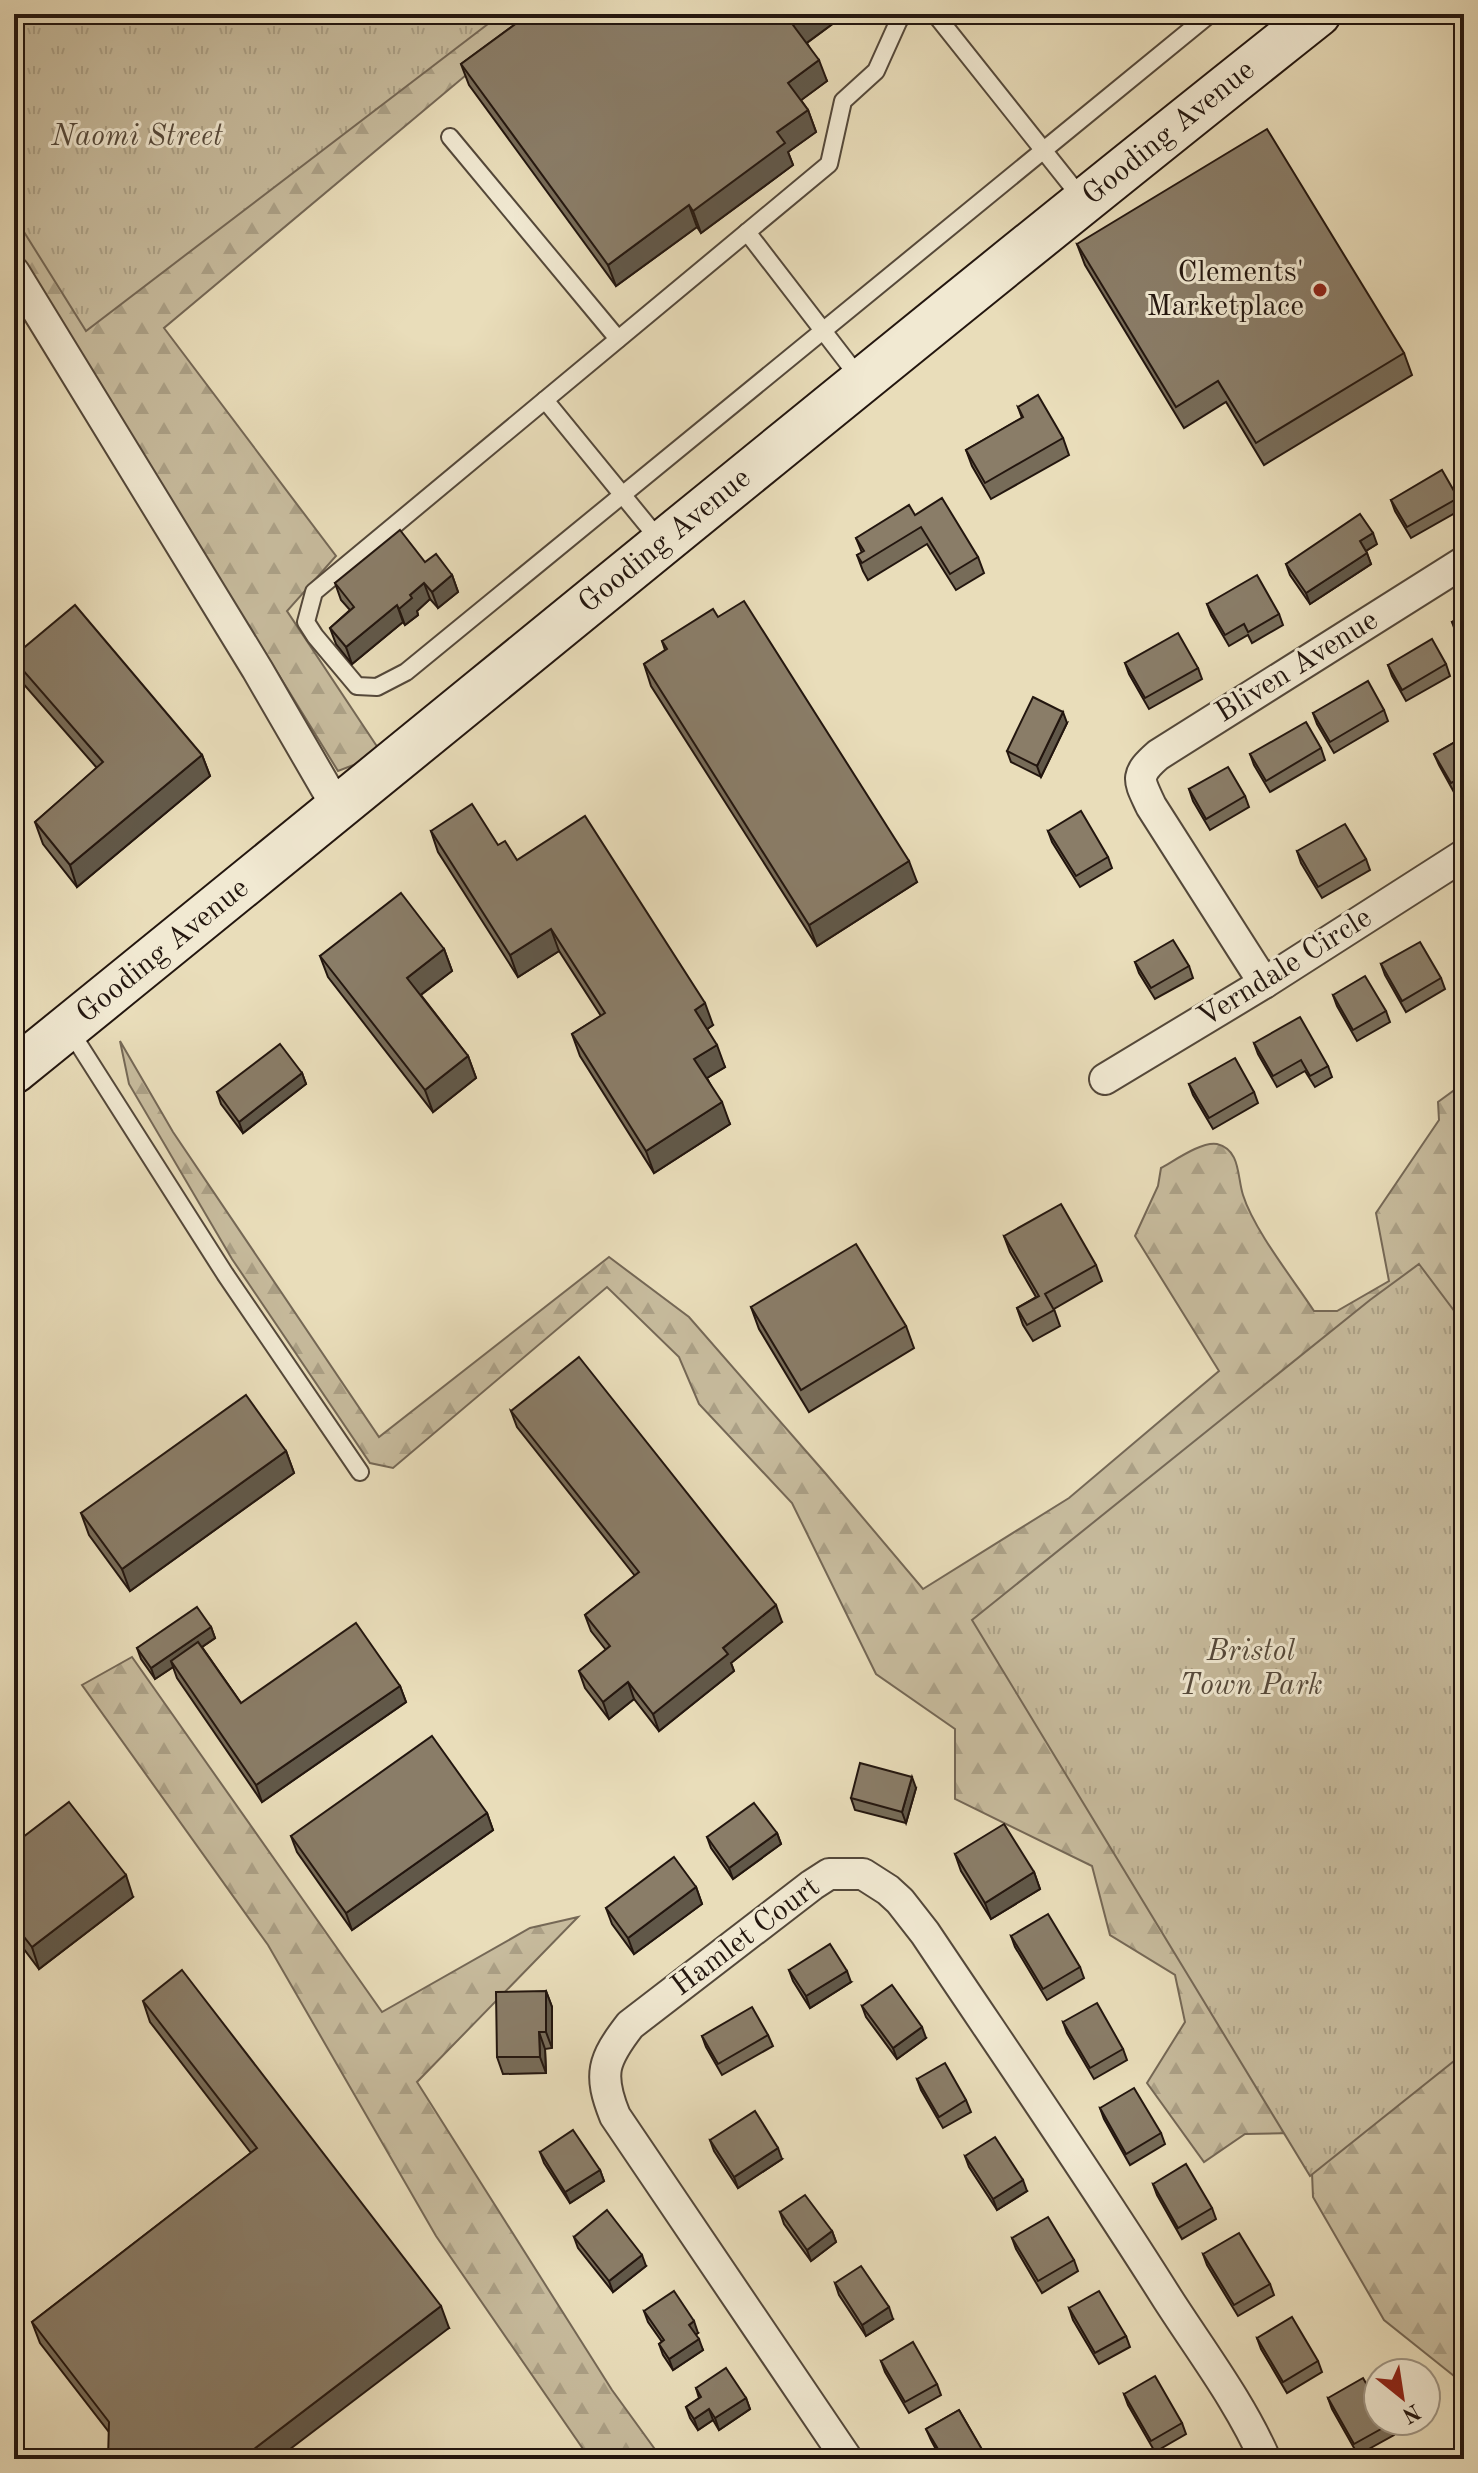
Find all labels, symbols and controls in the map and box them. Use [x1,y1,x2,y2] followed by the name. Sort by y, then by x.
[1077,55,1261,211] street label: Gooding Avenue
[50,122,223,152] park label: Naomi Street
[1147,258,1304,322] place label: Clements' Marketplace
[1311,281,1329,299] marker: Clements' Marketplace
[573,463,757,619] street label: Gooding Avenue
[1211,605,1383,729] street label: Bliven Avenue
[71,873,255,1029] street label: Gooding Avenue
[1193,903,1377,1033] street label: Verndale Circle
[1179,1637,1323,1701] park label: Bristol Town Park
[666,1872,826,2002] street label: Hamlet Court
[1362,2357,1442,2437] north arrow
[1398,2399,1424,2426] text: N

